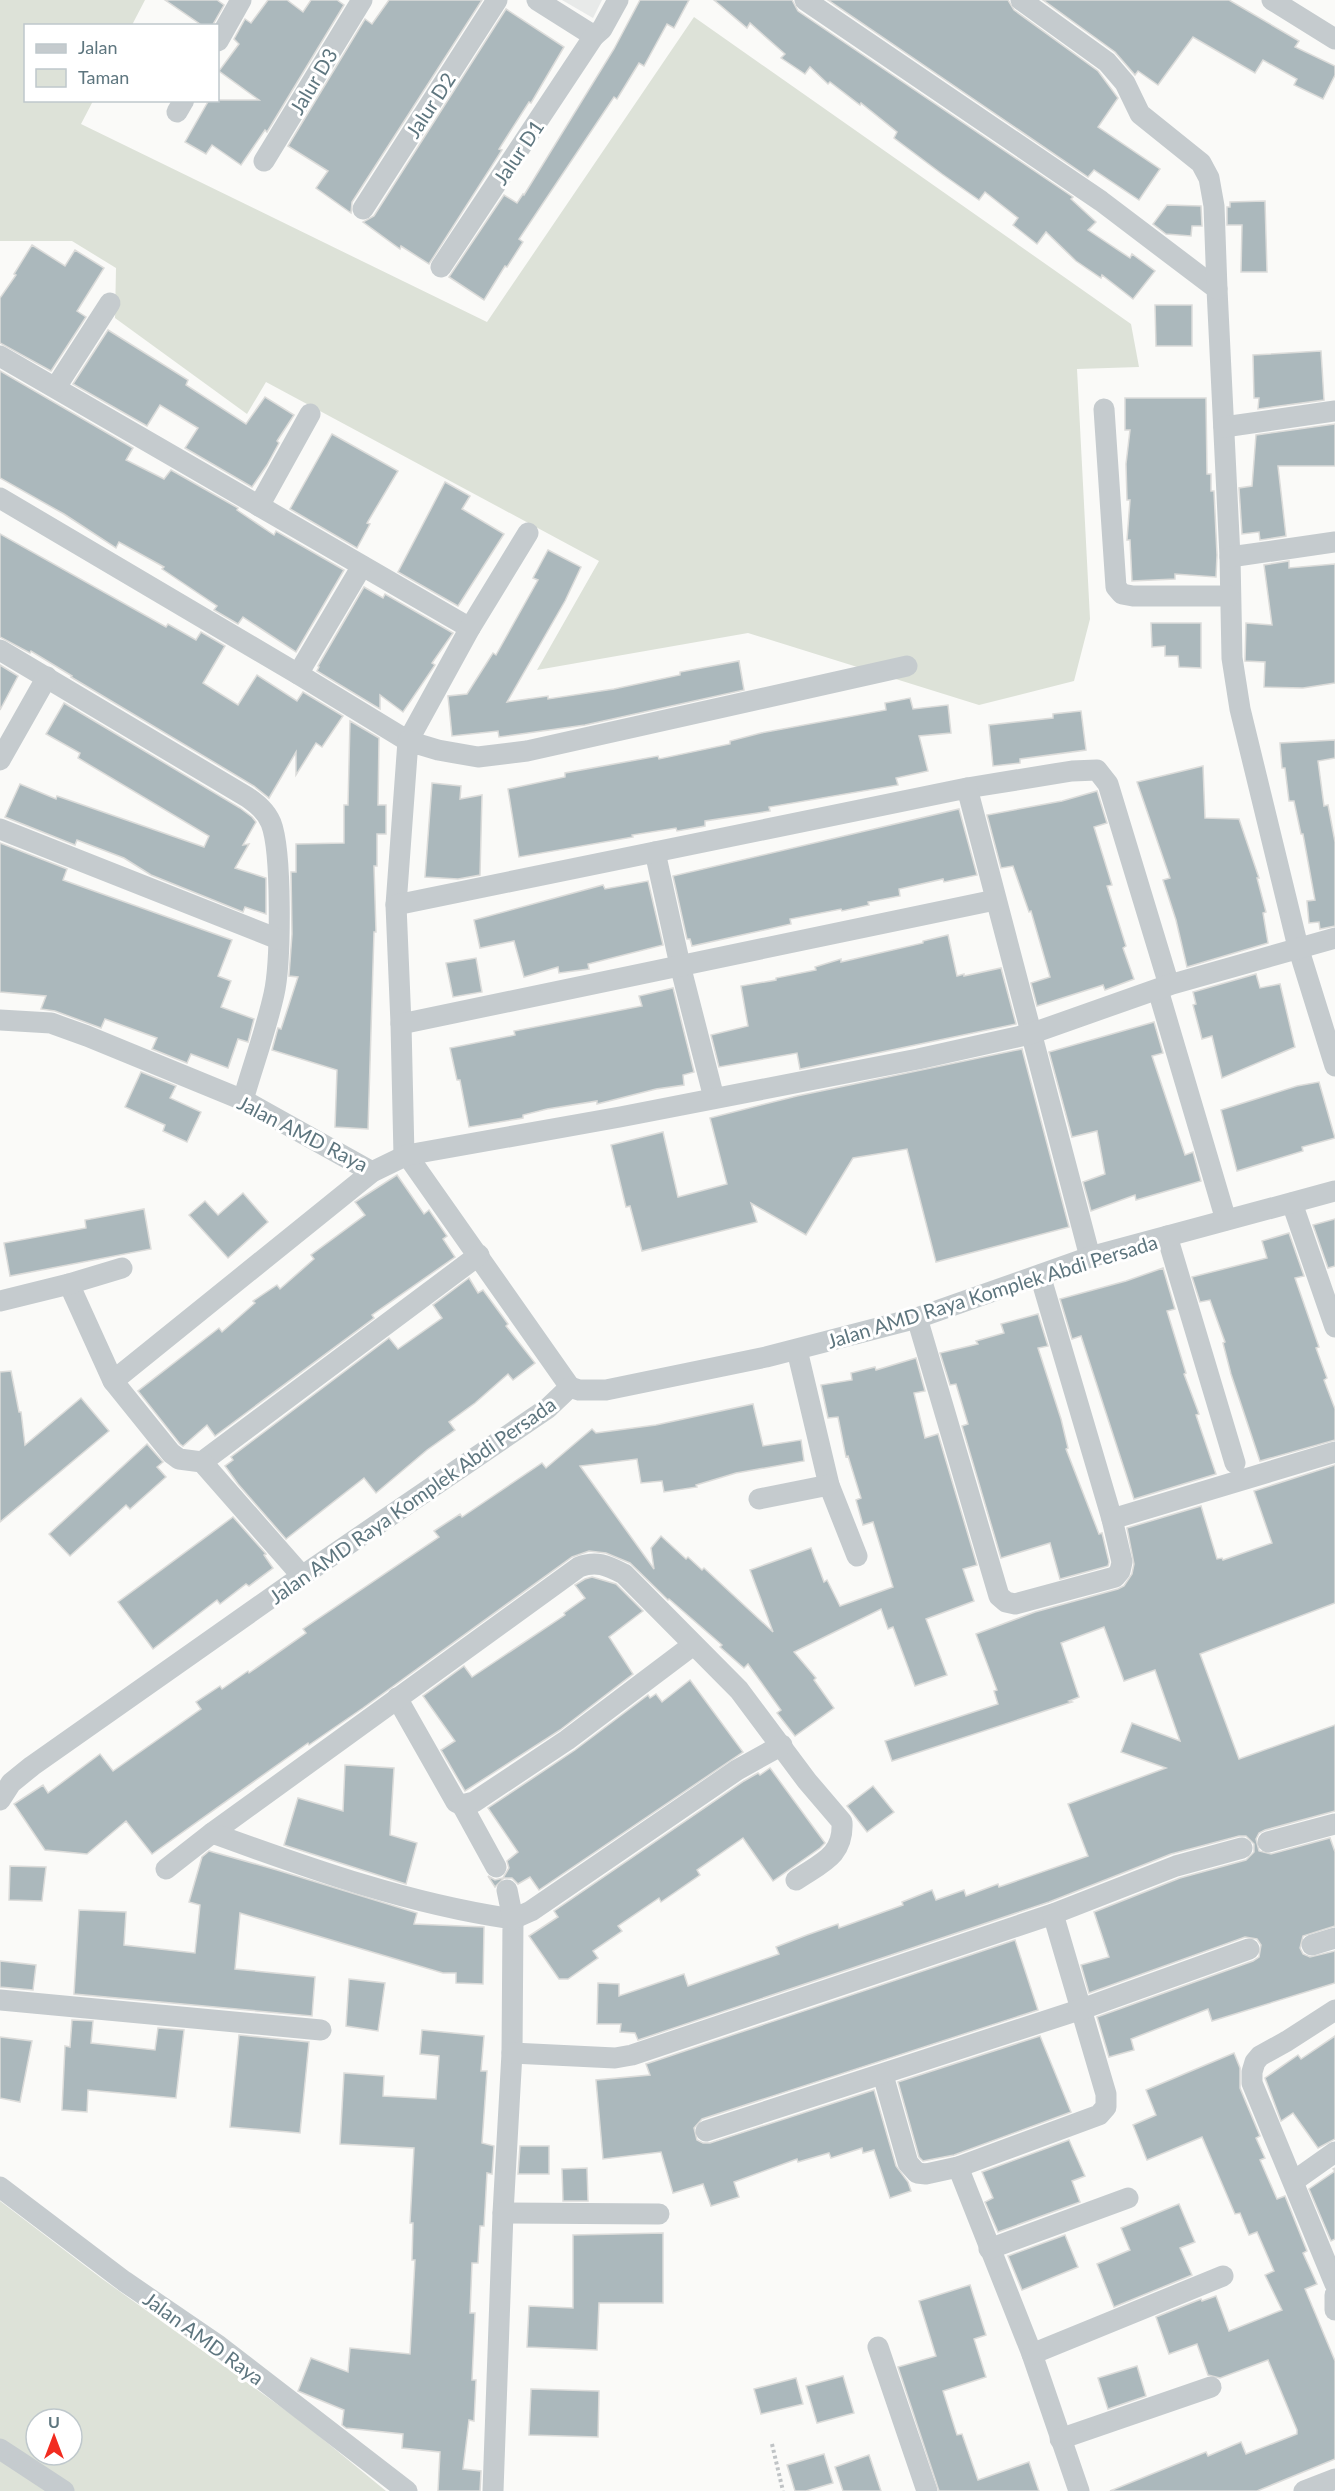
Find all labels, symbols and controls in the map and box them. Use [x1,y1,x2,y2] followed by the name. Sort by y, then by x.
[24,24,219,102] legend
[78,36,117,58] text: Jalan
[284,44,342,118] street label: Jalur D3
[78,66,129,88] text: Taman
[400,68,460,142] street label: Jalur D2
[488,115,548,189] street label: Jalur D1
[234,1090,372,1176] street label: Jalan AMD Raya
[824,1229,1160,1353] street label: Jalan AMD Raya Komplek Abdi Persada
[264,1391,560,1609] street label: Jalan AMD Raya Komplek Abdi Persada
[139,2286,269,2390] street label: Jalan AMD Raya
[24,2407,84,2467] north arrow
[48,2412,60,2431] text: U

